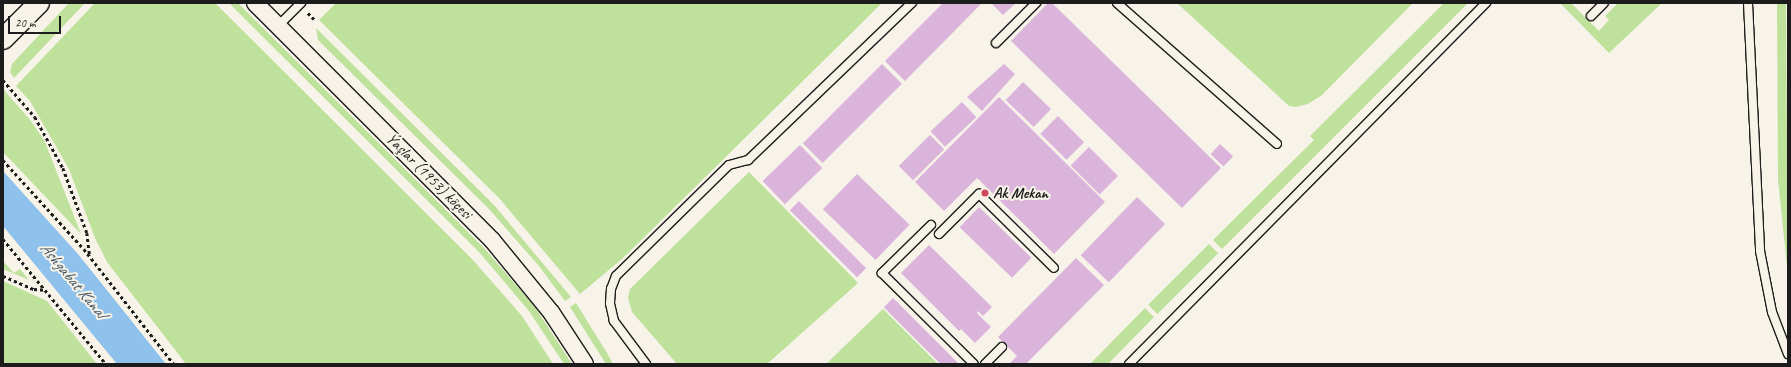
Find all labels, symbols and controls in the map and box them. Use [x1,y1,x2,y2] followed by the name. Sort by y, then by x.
[10,8,63,34] scale bar
[15,15,35,31] text: 20 m
[382,129,476,223] street label: Ýaşlar (1953) köçesi
[993,183,1048,203] place label: Ak Mekan
[980,188,990,198] marker: Ak Mekan
[36,238,110,322] water label: Ashgabat Kanal

